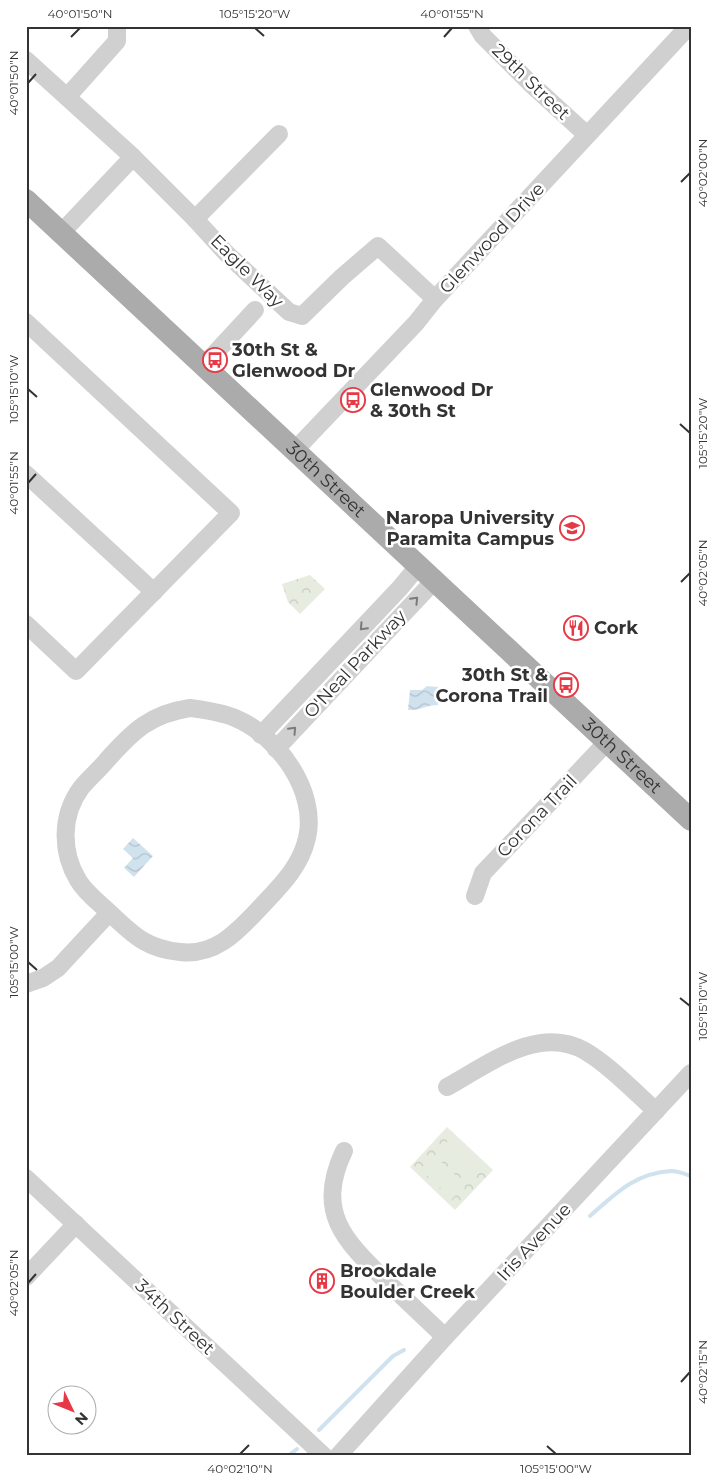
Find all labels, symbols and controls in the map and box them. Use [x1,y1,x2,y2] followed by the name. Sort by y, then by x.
[48,6,112,21] text: 40°01'50"N
[220,6,290,21] text: 105°15'20"W
[420,6,484,21] text: 40°01'55"N
[487,39,575,125] street label: 29th Street
[6,51,21,115] text: 40°01'50"N
[695,139,710,207] text: 40°02'00"N
[435,178,549,298] street label: Glenwood Drive
[206,230,288,312] street label: Eagle Way
[231,339,356,382] place label: 30th St & Glenwood Dr
[202,347,228,373] bus stop icon: 30th St & Glenwood Dr
[6,355,21,423] text: 105°15'10"W
[370,379,494,422] place label: Glenwood Dr & 30th St
[340,387,366,413] bus stop icon: Glenwood Dr & 30th St
[695,398,710,468] text: 105°15'20"W
[281,437,370,522] street label: 30th Street
[6,451,21,515] text: 40°01'55"N
[386,507,554,550] place label: Naropa University Paramita Campus
[559,515,585,541] school or university icon: Naropa University Paramita Campus
[695,539,710,607] text: 40°02'05"N
[410,597,419,606] one-way arrow
[299,605,411,723] street label: O'Neal Parkway
[563,615,589,641] restaurant icon: Cork
[594,617,638,639] place label: Cork
[360,622,369,631] one-way arrow
[436,664,548,707] place label: 30th St & Corona Trail
[553,672,579,698] bus stop icon: 30th St & Corona Trail
[578,713,667,798] street label: 30th Street
[287,727,296,736] one-way arrow
[492,770,582,862] street label: Corona Trail
[6,926,21,998] text: 105°15'00"W
[695,972,710,1040] text: 105°15'10"W
[492,1198,576,1286] street label: Iris Avenue
[6,1249,21,1317] text: 40°02'05"N
[340,1260,475,1303] place label: Brookdale Boulder Creek
[309,1268,335,1294] building icon: Brookdale Boulder Creek
[131,1275,219,1359] street label: 34th Street
[695,1340,710,1404] text: 40°02'15"N
[48,1384,98,1434] north arrow
[71,1409,92,1429] text: N
[207,1461,273,1476] text: 40°02'10"N
[520,1461,592,1476] text: 105°15'00"W

